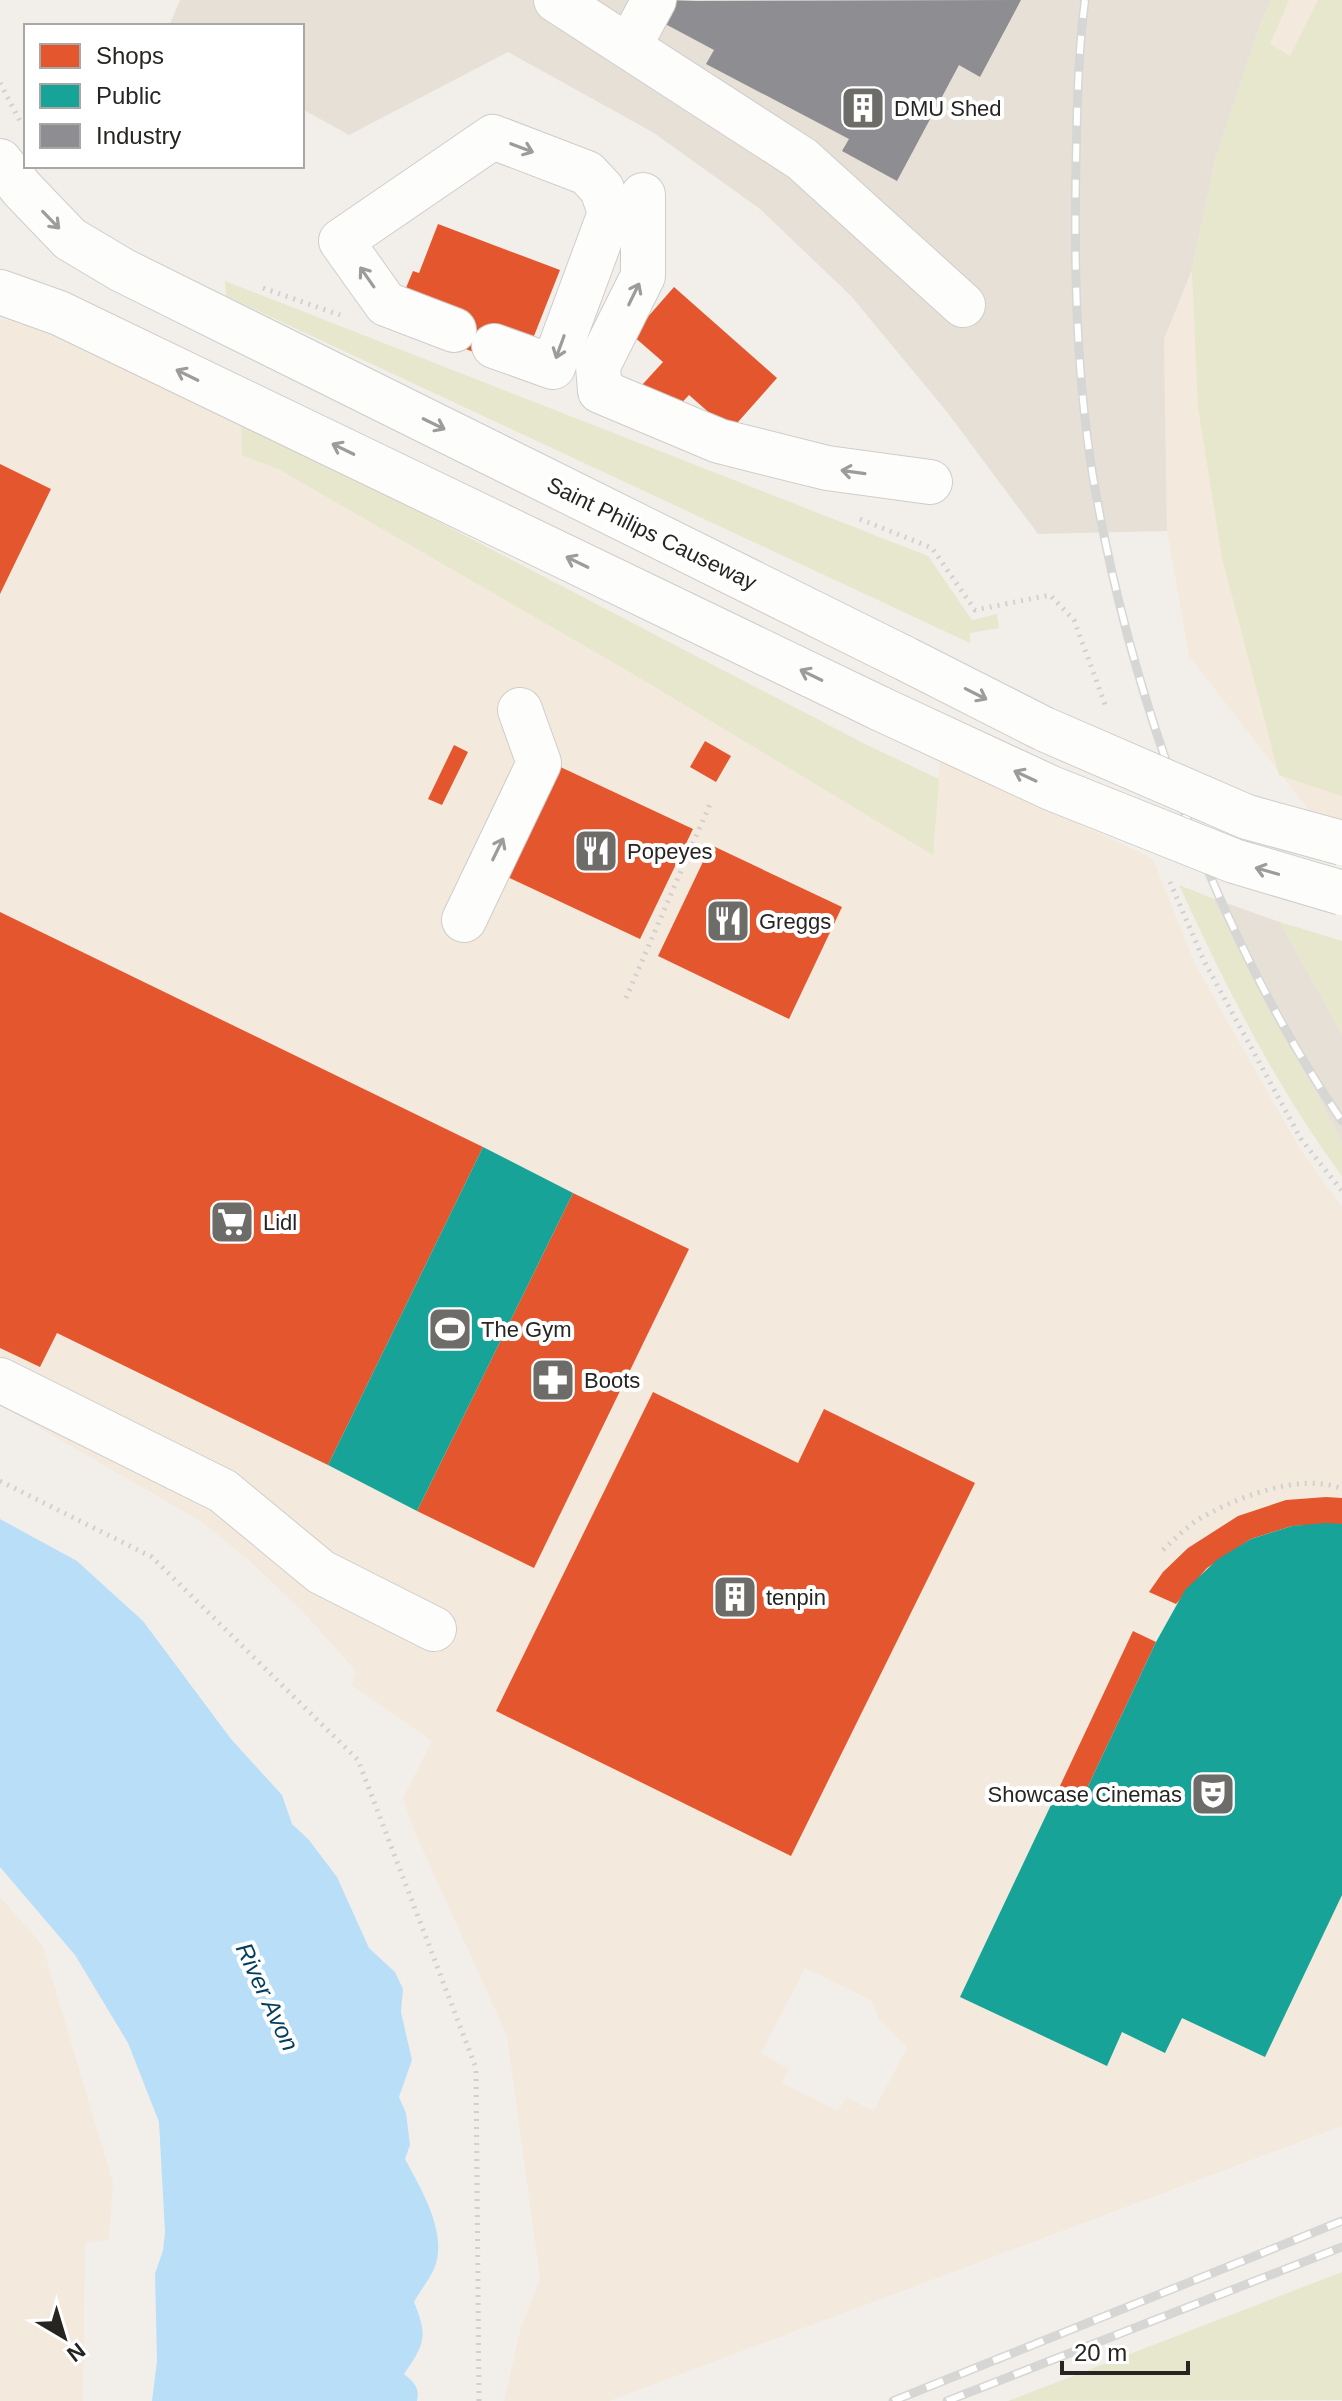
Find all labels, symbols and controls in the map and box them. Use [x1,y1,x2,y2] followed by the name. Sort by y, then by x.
[24,24,304,168] legend
[96,42,164,69] text: Shops
[96,82,161,109] text: Public
[839,84,887,132] building icon: DMU Shed
[894,96,1002,121] place label: DMU Shed
[96,122,181,149] text: Industry
[509,142,534,156] one-way arrow
[41,210,60,229] one-way arrow
[359,267,375,289] one-way arrow
[626,282,642,306] one-way arrow
[552,334,566,359] one-way arrow
[176,367,200,382] one-way arrow
[421,417,445,433] one-way arrow
[331,441,355,457] one-way arrow
[840,464,866,479] one-way arrow
[543,472,761,595] street label: Saint Philips Causeway
[565,554,589,569] one-way arrow
[799,667,823,682] one-way arrow
[963,687,987,702] one-way arrow
[1013,768,1037,783] one-way arrow
[572,827,620,875] restaurant icon: Popeyes
[491,838,506,862] one-way arrow
[627,839,713,864] place label: Popeyes
[1255,863,1281,878] one-way arrow
[704,897,752,945] restaurant icon: Greggs
[759,909,831,934] place label: Greggs
[208,1198,256,1246] supermarket icon: Lidl
[263,1210,297,1235] place label: Lidl
[426,1305,474,1353] sports icon: The Gym
[481,1317,571,1342] place label: The Gym
[529,1356,577,1404] pharmacy icon: Boots
[584,1368,640,1393] place label: Boots
[711,1573,759,1621] building icon: tenpin
[766,1585,826,1610] place label: tenpin
[1189,1770,1237,1818] theatre icon: Showcase Cinemas
[988,1782,1182,1807] place label: Showcase Cinemas
[231,1938,304,2055] water label: River Avon
[24,2297,104,2377] north arrow
[1062,2325,1188,2375] scale bar
[62,2338,90,2367] text: N
[1074,2339,1127,2366] text: 20 m

